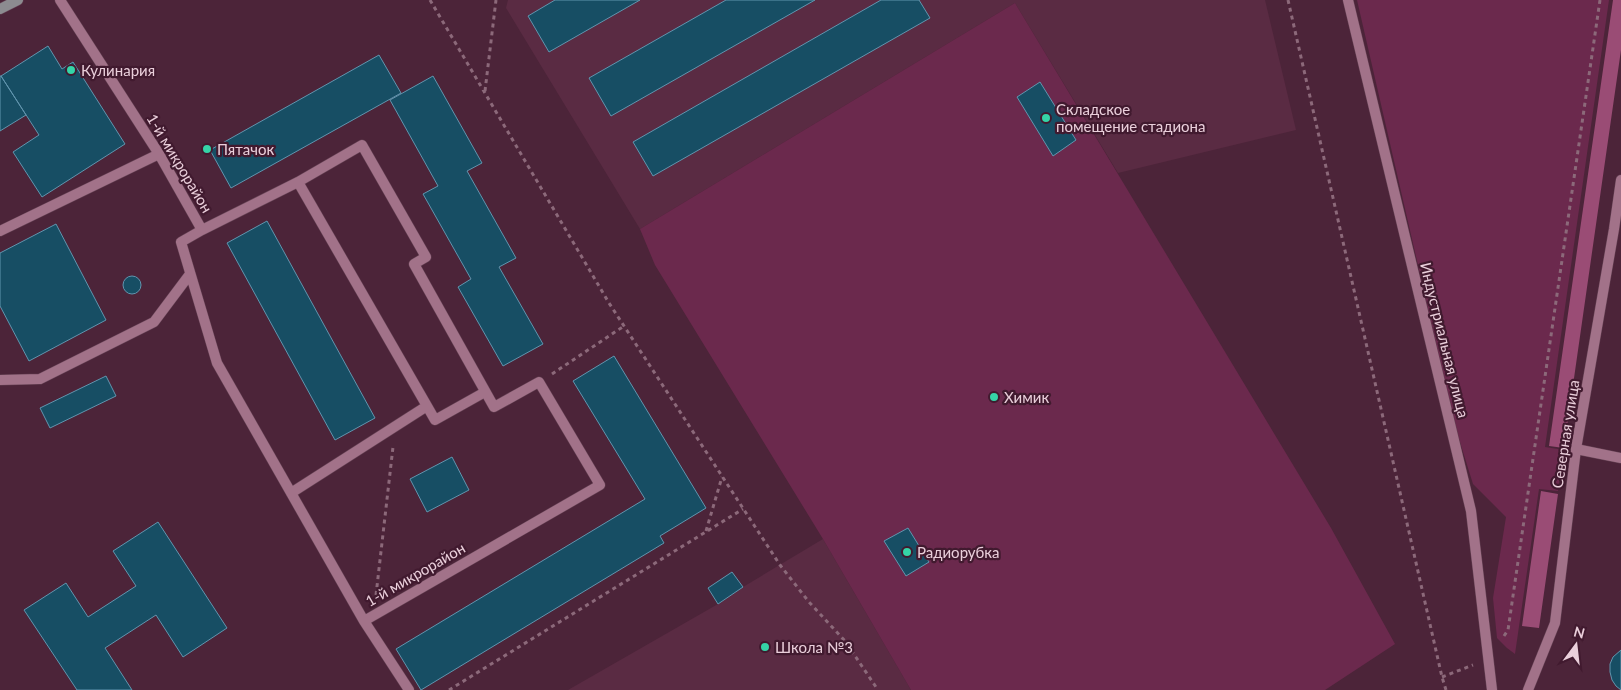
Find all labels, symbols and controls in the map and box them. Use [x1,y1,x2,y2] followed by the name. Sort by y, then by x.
[81,61,155,79] place label: Кулинария
[65,64,77,76] marker: Кулинария
[1056,100,1205,135] place label: Складское помещение стадиона
[143,110,217,216] street label: 1-й микрорайон
[1040,112,1052,124] marker: Складское помещение стадиона
[217,140,274,158] place label: Пятачок
[201,143,213,155] marker: Пятачок
[1417,260,1473,420] street label: Индустриальная улица
[1548,378,1582,490] street label: Северная улица
[1004,388,1049,406] place label: Химик
[988,391,1000,403] marker: Химик
[362,538,468,610] street label: 1-й микрорайон
[917,543,1000,561] place label: Радиорубка
[901,546,913,558] marker: Радиорубка
[1551,620,1601,670] north arrow
[1572,622,1587,642] text: N
[775,638,853,656] place label: Школа №3
[759,641,771,653] marker: Школа №3

